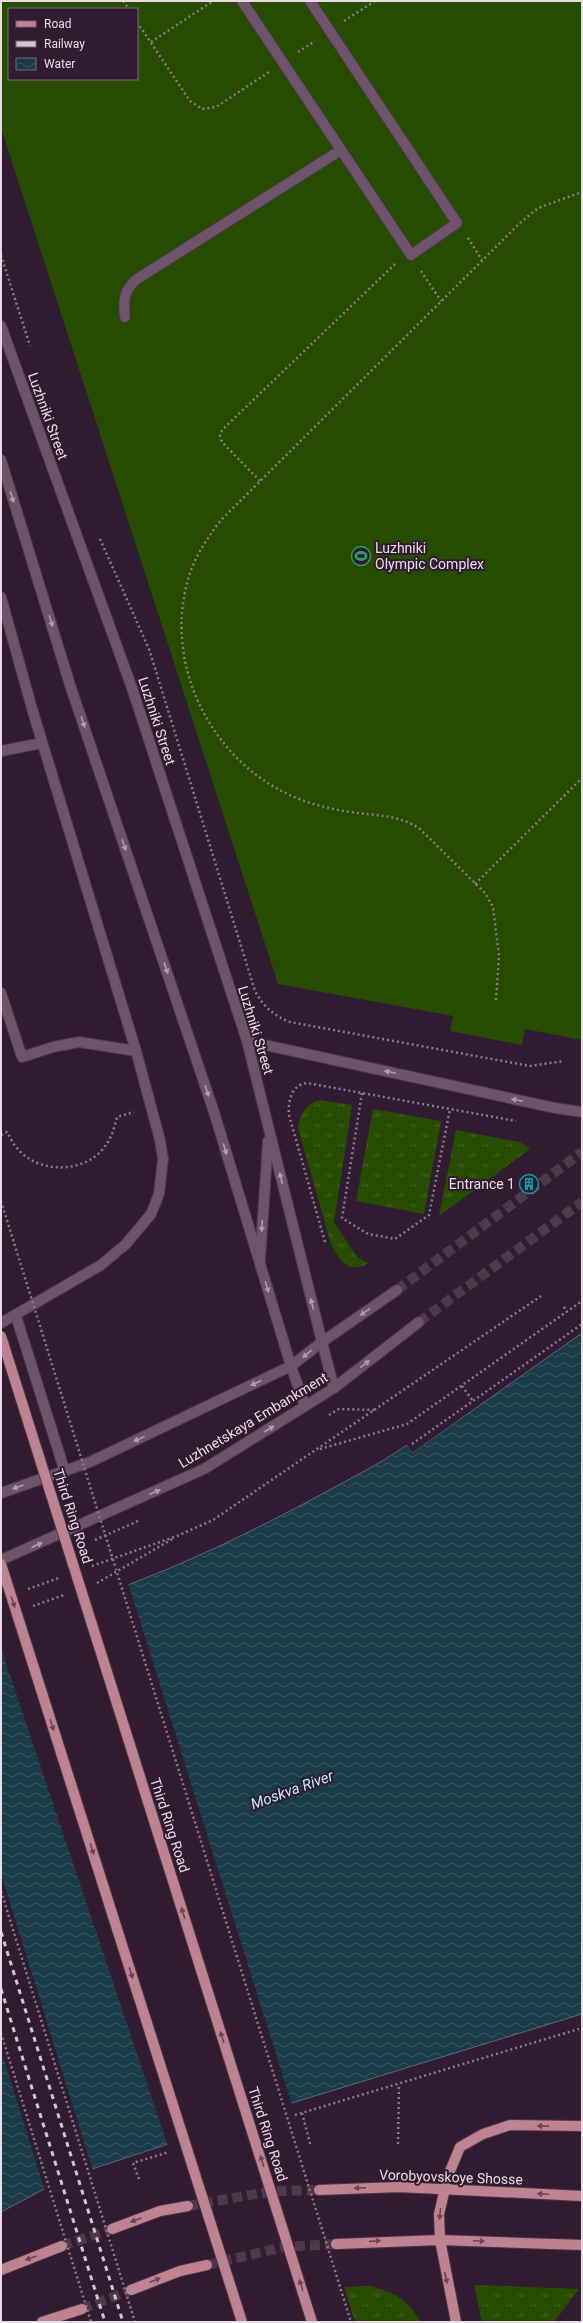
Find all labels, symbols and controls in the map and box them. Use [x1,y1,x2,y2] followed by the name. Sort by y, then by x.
[8,8,138,80] legend
[44,17,72,31] text: Road
[44,37,85,51] text: Railway
[44,57,75,71] text: Water
[25,370,71,462] street label: Luzhniki Street
[10,491,16,503] one-way arrow
[375,540,484,572] place label: Luzhniki Olympic Complex
[350,545,372,567] sports icon: Luzhniki Olympic Complex
[48,616,54,628] one-way arrow
[135,675,179,767] street label: Luzhniki Street
[80,716,86,728] one-way arrow
[121,839,127,851] one-way arrow
[163,962,169,974] one-way arrow
[235,984,277,1077] street label: Luzhniki Street
[384,1069,396,1075] one-way arrow
[204,1086,210,1098] one-way arrow
[511,1096,523,1102] one-way arrow
[222,1143,228,1155] one-way arrow
[278,1172,284,1184] one-way arrow
[518,1173,540,1195] building icon: Entrance 1
[449,1176,515,1192] place label: Entrance 1
[259,1220,266,1232] one-way arrow
[264,1281,270,1293] one-way arrow
[309,1298,315,1311] one-way arrow
[360,1308,370,1316] one-way arrow
[301,1350,312,1359] one-way arrow
[360,1360,371,1369] one-way arrow
[175,1369,331,1471] street label: Luzhnetskaya Embankment
[251,1380,262,1386] one-way arrow
[263,1425,275,1432] one-way arrow
[133,1436,144,1442] one-way arrow
[50,1467,96,1565] street label: Third Ring Road
[12,1485,24,1491] one-way arrow
[150,1489,161,1495] one-way arrow
[31,1542,43,1549] one-way arrow
[10,1596,16,1608] one-way arrow
[49,1720,55,1732] one-way arrow
[248,1766,337,1813] water label: Moskva River
[147,1776,193,1874] street label: Third Ring Road
[89,1844,95,1856] one-way arrow
[180,1907,186,1919] one-way arrow
[128,1967,134,1979] one-way arrow
[219,2031,225,2043] one-way arrow
[245,2085,291,2183] street label: Third Ring Road
[537,2122,549,2129] one-way arrow
[258,2155,264,2167] one-way arrow
[379,2166,523,2188] street label: Vorobyovskoye Shosse
[354,2185,366,2192] one-way arrow
[536,2191,549,2197] one-way arrow
[437,2208,443,2220] one-way arrow
[130,2217,142,2223] one-way arrow
[369,2238,381,2245] one-way arrow
[473,2238,486,2244] one-way arrow
[25,2255,37,2261] one-way arrow
[444,2272,450,2284] one-way arrow
[150,2277,162,2283] one-way arrow
[298,2278,304,2290] one-way arrow

